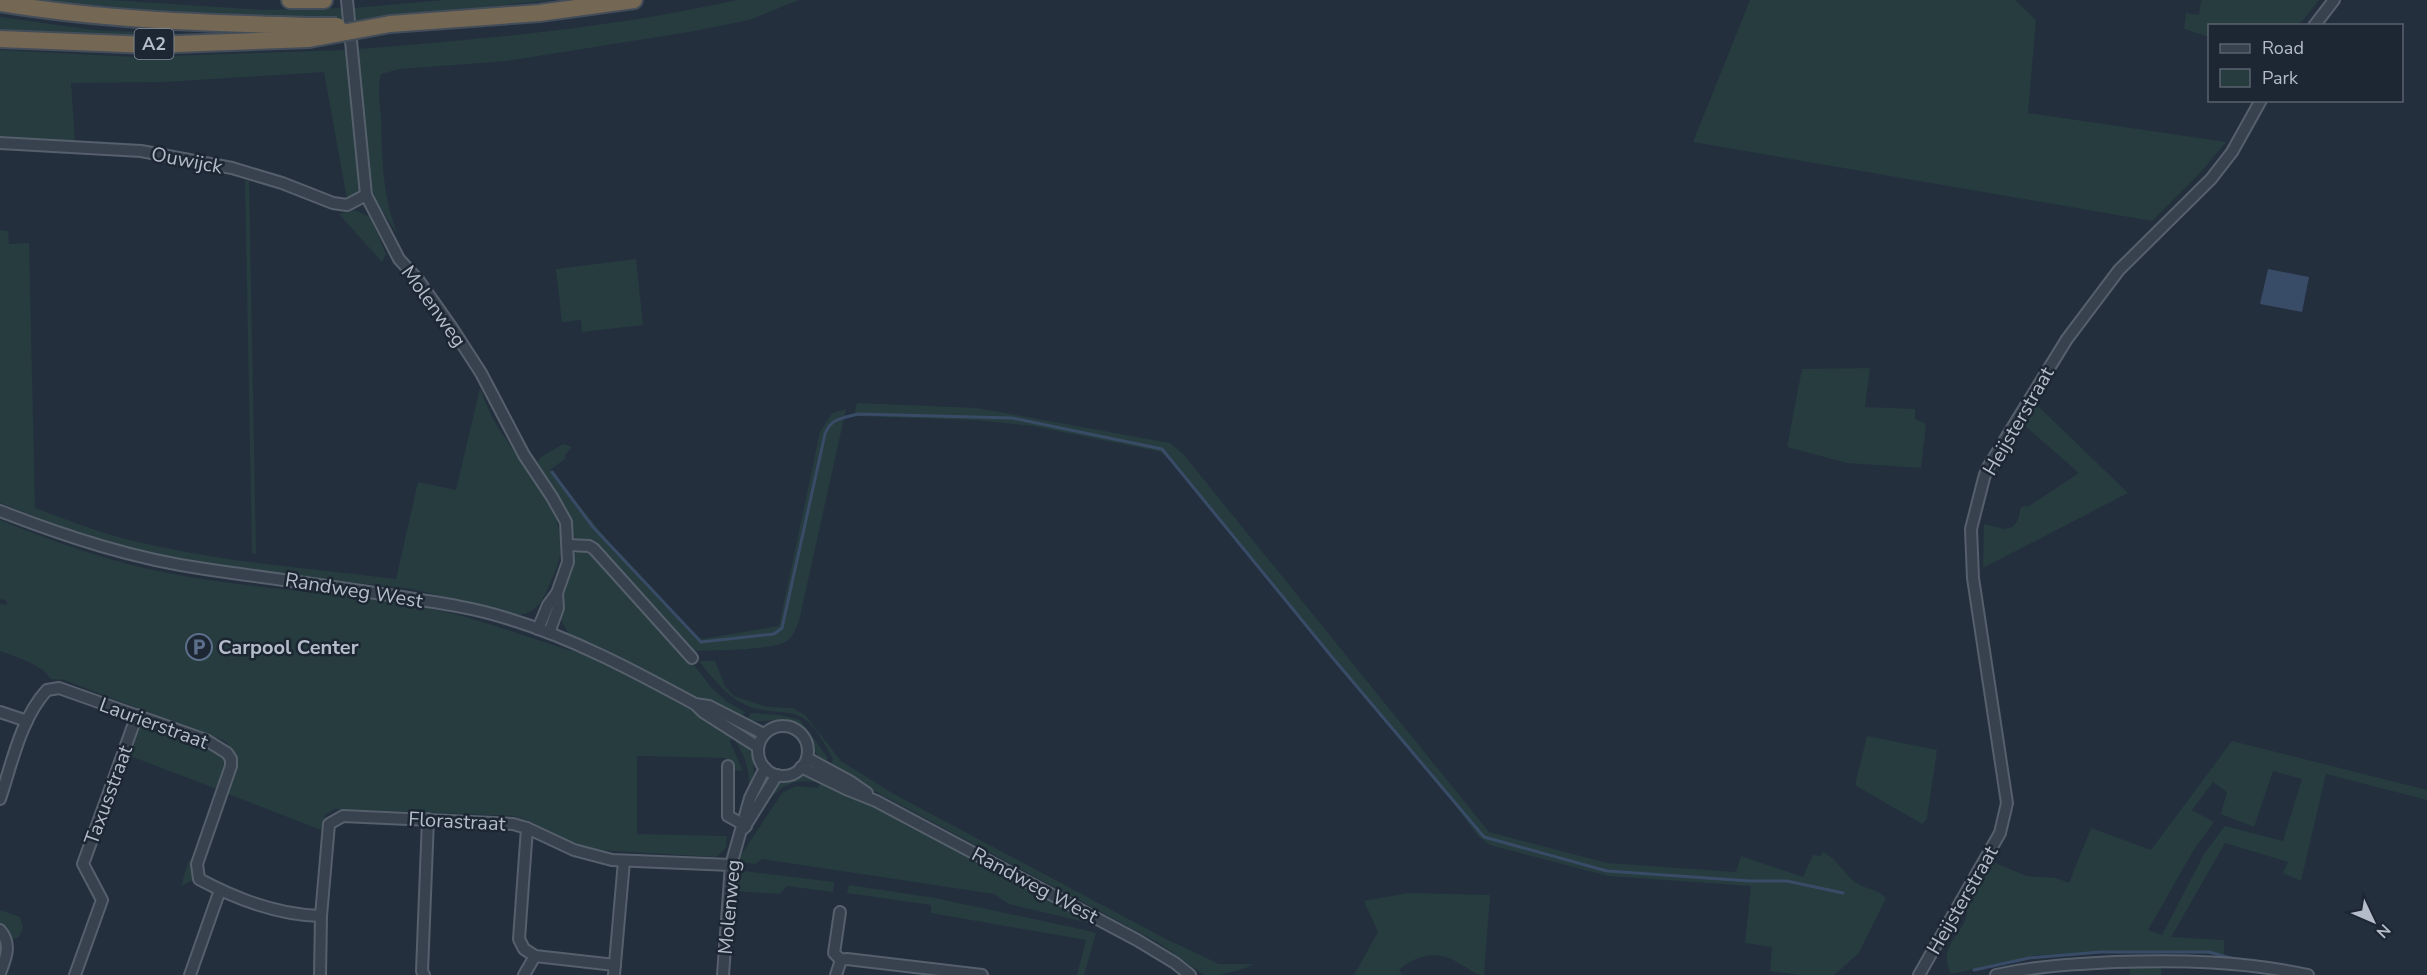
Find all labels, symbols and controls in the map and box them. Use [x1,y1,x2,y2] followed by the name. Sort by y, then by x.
[2208,24,2403,102] legend
[134,29,174,59] road number: A2
[2262,36,2304,60] text: Road
[2262,66,2299,90] text: Park
[149,140,226,181] street label: Ouwijck
[395,260,472,353] street label: Molenweg
[1976,361,2061,480] street label: Heijsterstraat
[283,566,426,615] street label: Randweg West
[184,632,214,662] parking icon: Carpool Center
[218,634,359,661] place label: Carpool Center
[96,691,213,756] street label: Laurierstraat
[78,741,139,849] street label: Taxusstraat
[408,805,507,838] street label: Florastraat
[1920,840,2005,959] street label: Heijsterstraat
[967,841,1103,930] street label: Randweg West
[712,859,747,956] street label: Molenweg
[2343,891,2403,951] north arrow
[2371,919,2395,943] text: N

